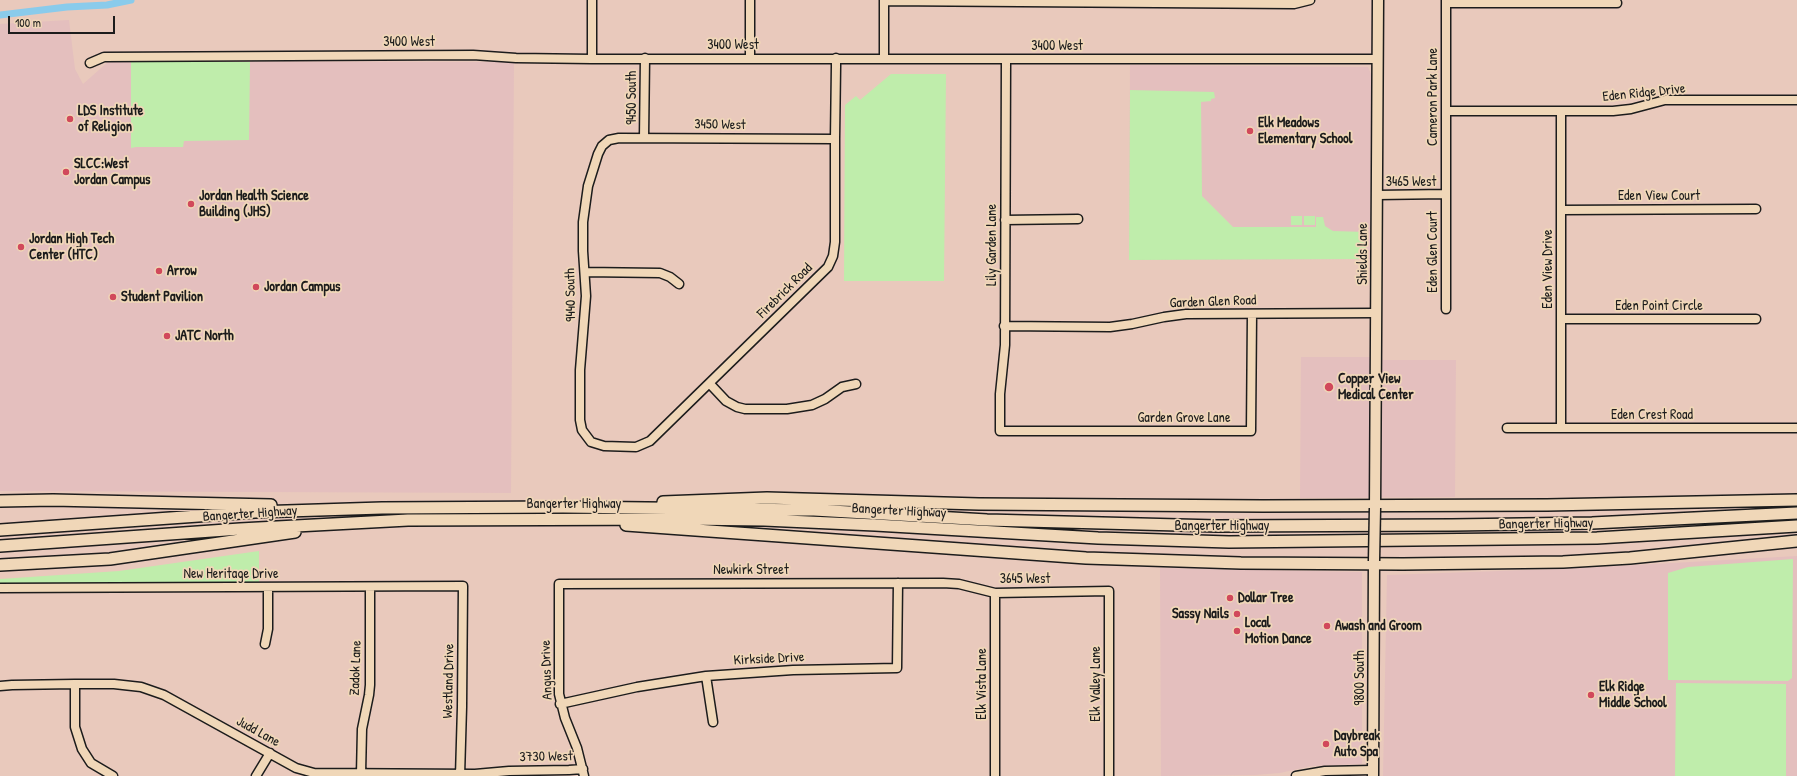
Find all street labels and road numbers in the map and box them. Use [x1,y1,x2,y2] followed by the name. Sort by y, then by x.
[383,34,435,50] street label: 3400 West
[707,37,759,53] street label: 3400 West
[1031,38,1083,54] street label: 3400 West
[1425,48,1441,146] street label: Cameron Park Lane
[624,71,640,125] street label: 9450 South
[1602,80,1686,106] street label: Eden Ridge Drive
[694,116,746,134] street label: 3450 West
[1386,174,1436,190] street label: 3465 West
[1618,188,1700,204] street label: Eden View Court
[984,204,1000,286] street label: Lily Garden Lane
[1425,211,1441,293] street label: Eden Glen Court
[1355,223,1371,285] street label: Shields Lane
[1540,229,1556,309] street label: Eden View Drive
[754,260,816,322] street label: Firebrick Road
[562,268,580,322] street label: 9440 South
[1169,292,1257,312] street label: Garden Glen Road
[1615,298,1703,314] street label: Eden Point Circle
[1611,407,1693,423] street label: Eden Crest Road
[1138,410,1230,426] street label: Garden Grove Lane
[527,496,621,512] street label: Bangerter Highway
[851,500,947,522] street label: Bangerter Highway
[202,502,298,526] street label: Bangerter Highway
[1498,515,1594,533] street label: Bangerter Highway
[1175,518,1269,534] street label: Bangerter Highway
[713,562,789,578] street label: Newkirk Street
[183,566,279,582] street label: New Heritage Drive
[1000,571,1050,587] street label: 3645 West
[347,640,365,696] street label: Zadok Lane
[538,640,556,700] street label: Angus Drive
[440,643,458,719] street label: Westland Drive
[1088,646,1104,722] street label: Elk Valley Lane
[974,648,990,720] street label: Elk Vista Lane
[733,649,805,669] street label: Kirkside Drive
[1352,650,1368,706] street label: 9800 South
[233,713,283,751] street label: Judd Lane
[519,748,573,766] street label: 3730 West

